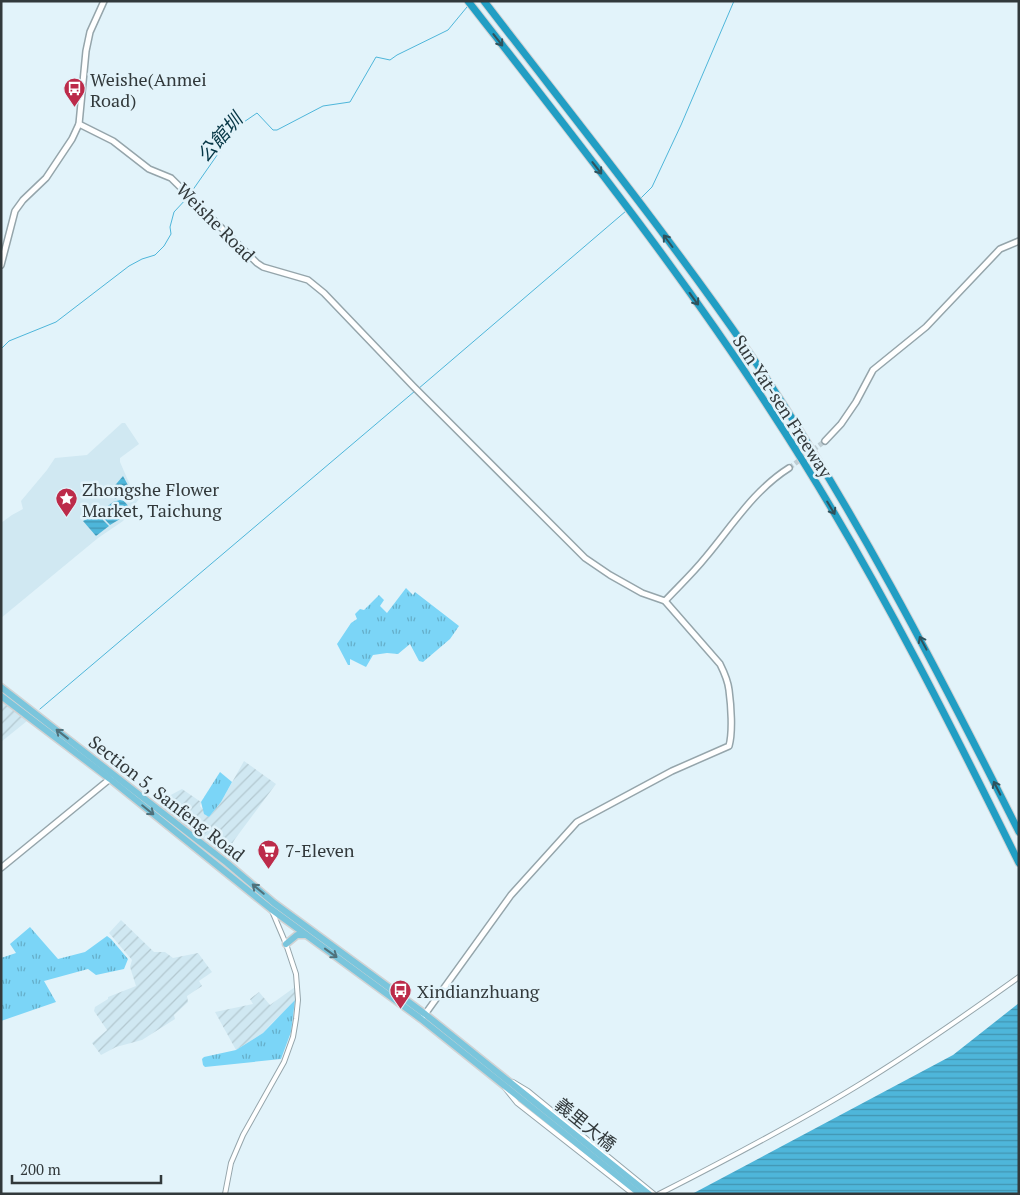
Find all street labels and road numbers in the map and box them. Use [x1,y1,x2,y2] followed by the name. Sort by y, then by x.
[171,177,261,267] street label: Weishe Road
[728,330,839,483] street label: Sun Yat-sen Freeway
[84,730,250,866] street label: Section 5, Sanfeng Road
[550,1092,622,1156] street label: 義里大橋

